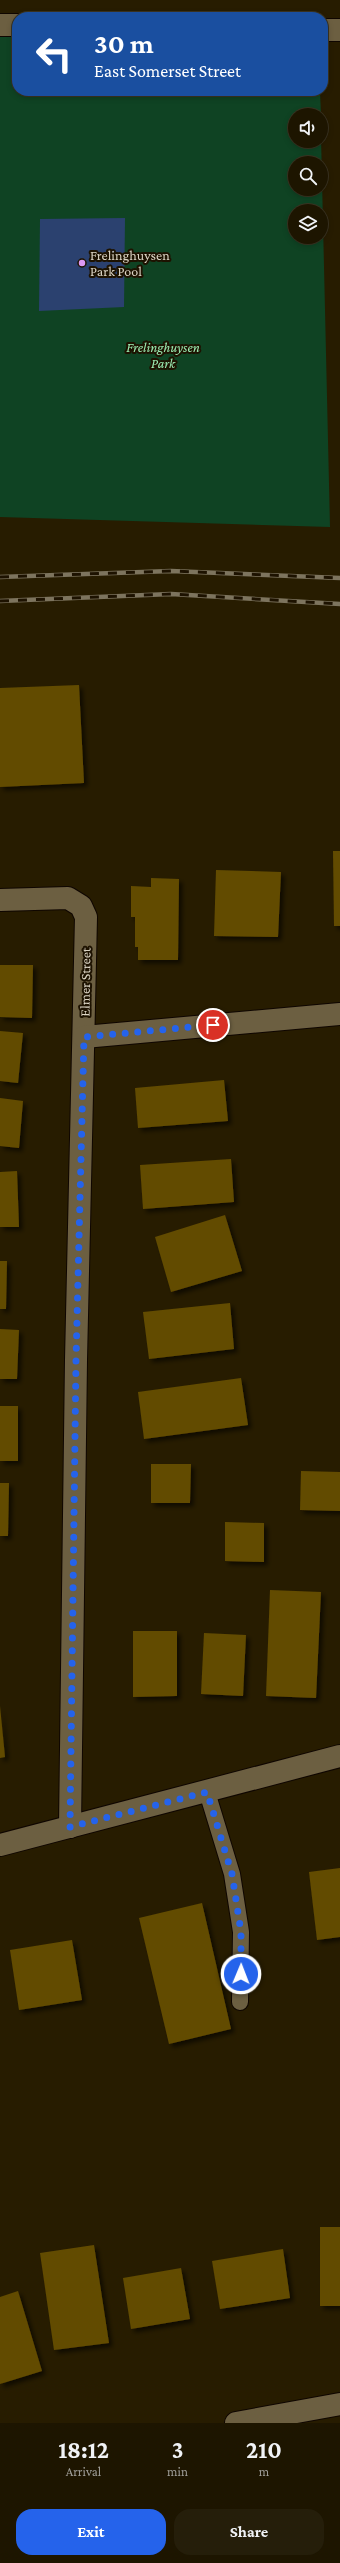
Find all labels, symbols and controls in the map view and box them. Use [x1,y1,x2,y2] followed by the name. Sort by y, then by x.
[28,28,80,80] icon: left
[94,28,154,59] text: 30 m
[94,61,241,81] text: East Somerset Street
[288,108,328,244] map controls
[288,108,328,148] button: sound
[288,156,328,196] button: search
[288,204,328,244] button: layers
[90,247,170,279] place label: Frelinghuysen Park Pool
[77,258,87,268] marker: Frelinghuysen Park Pool
[126,339,200,371] park label: Frelinghuysen Park
[76,947,94,1017] street label: Elmer Street
[196,1008,230,1042] pin
[202,1014,224,1036] icon: arrive
[220,1953,262,1995] position arrow
[58,2436,109,2463] text: 18:12
[172,2436,183,2463] text: 3
[246,2436,282,2463] text: 210
[66,2464,101,2479] text: Arrival
[167,2464,188,2479] text: min
[259,2464,269,2479] text: m
[16,2509,166,2555] button: Exit
[174,2509,324,2555] button: Share

